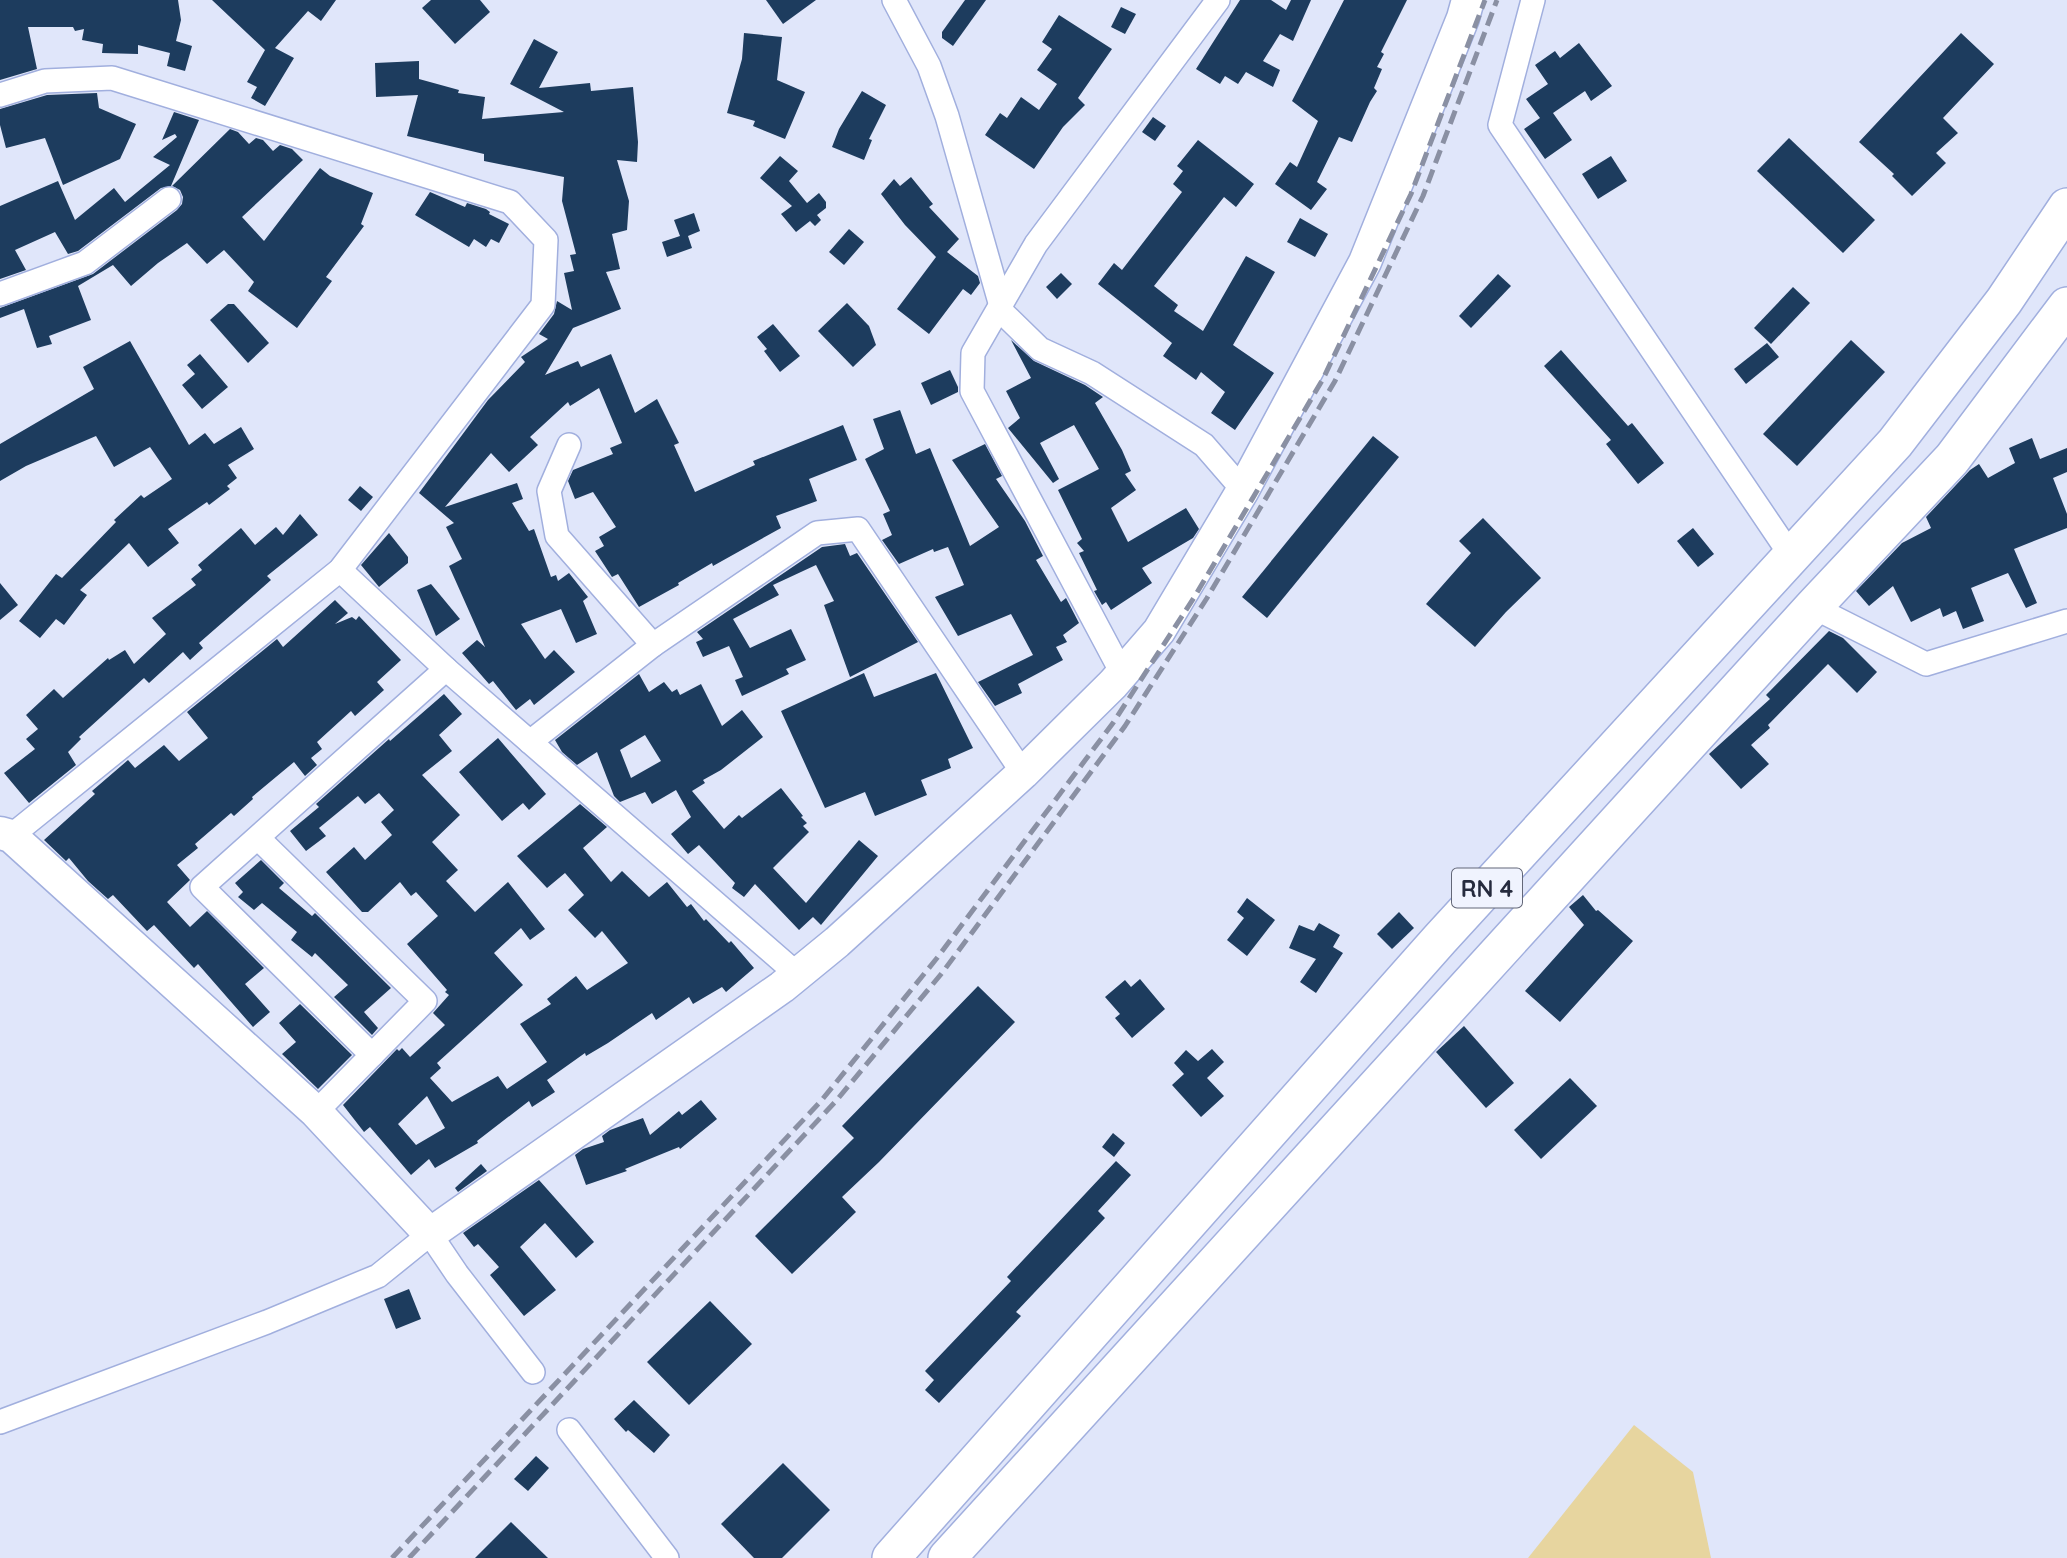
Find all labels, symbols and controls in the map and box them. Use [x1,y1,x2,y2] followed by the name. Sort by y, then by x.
[1452,868,1522,908] road number: RN 4

